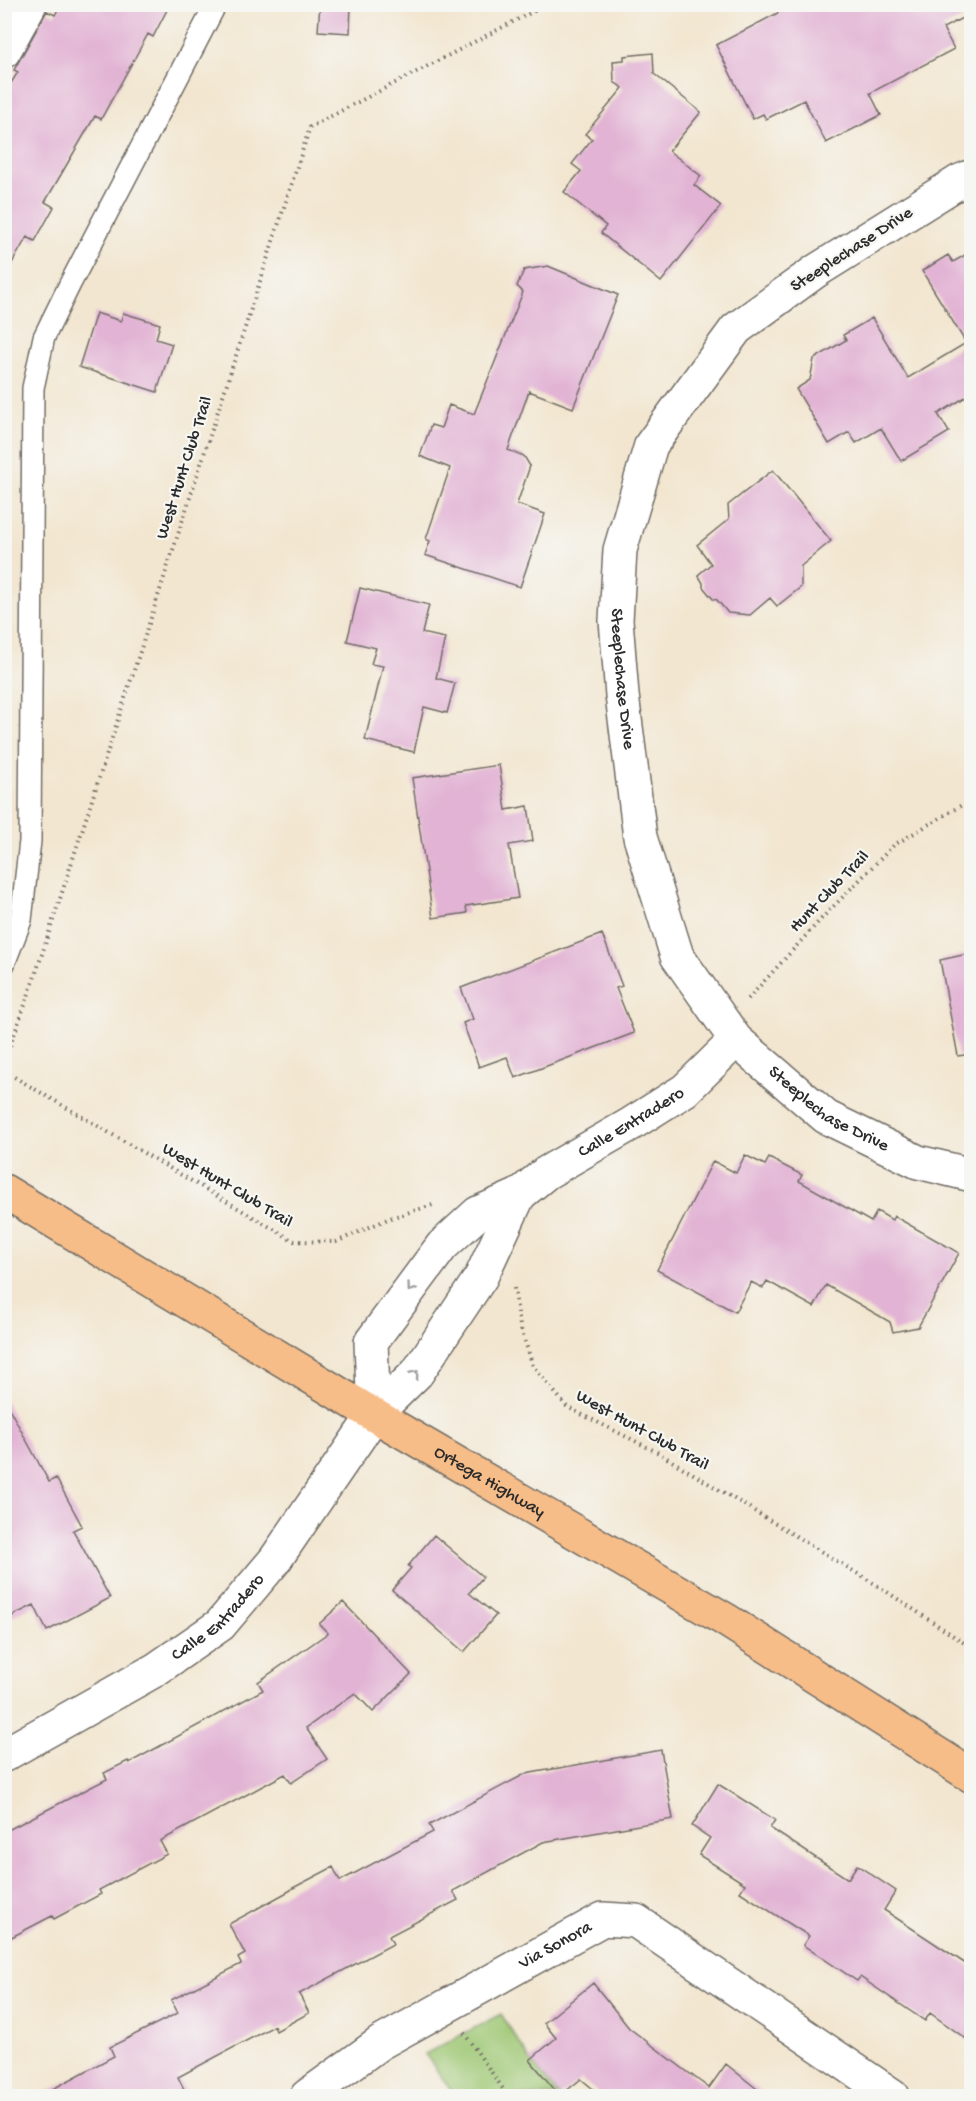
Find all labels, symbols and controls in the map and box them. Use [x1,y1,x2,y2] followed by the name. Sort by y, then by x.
[787,202,918,297] street label: Steeplechase Drive
[152,394,218,542] street label: West Hunt Club Trail
[605,608,639,751] street label: Steeplechase Drive
[786,847,874,937] street label: Hunt Club Trail
[764,1062,893,1157] street label: Steeplechase Drive
[574,1083,688,1163] street label: Calle Entradero
[158,1139,296,1233] street label: West Hunt Club Trail
[407,1281,418,1292] one-way arrow
[408,1370,419,1381] one-way arrow
[572,1386,712,1476] street label: West Hunt Club Trail
[430,1442,549,1523] street label: Ortega Highway
[168,1569,269,1666] street label: Calle Entradero
[514,1916,596,1975] street label: Via Sonora

